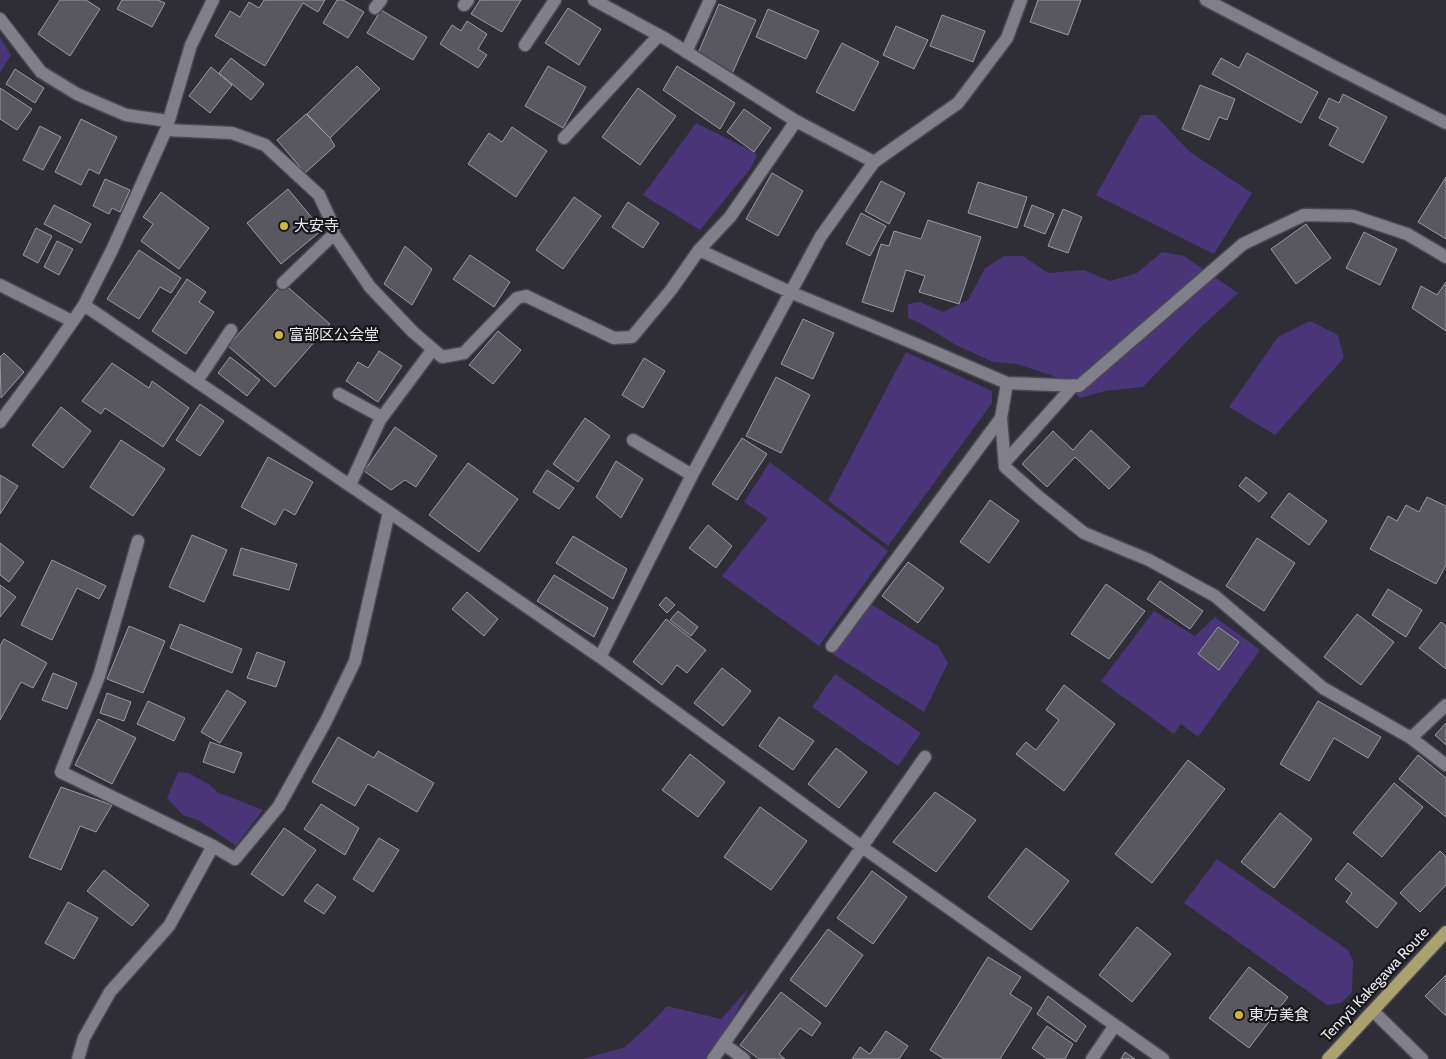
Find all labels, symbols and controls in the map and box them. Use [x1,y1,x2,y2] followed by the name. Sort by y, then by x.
[294,217,339,235] place label: 大安寺
[278,220,290,232] marker: 大安寺
[289,326,379,344] place label: 富部区公会堂
[273,329,285,341] marker: 富部区公会堂
[1317,923,1433,1045] street label: Tenryū Kakegawa Route
[1249,1006,1309,1024] place label: 東方美食
[1233,1009,1245,1021] marker: 東方美食

